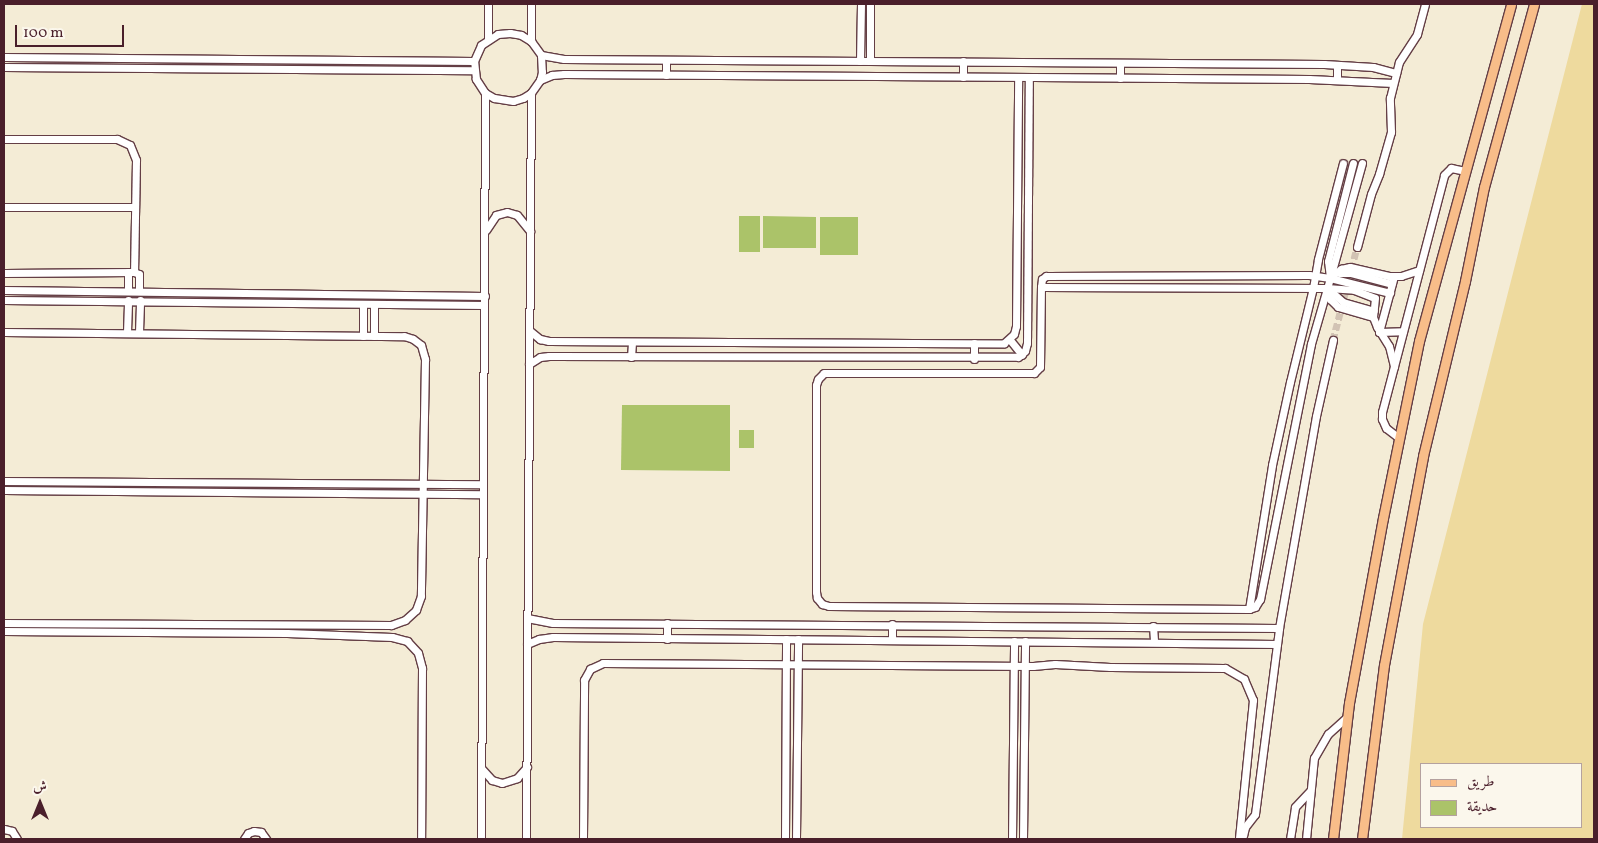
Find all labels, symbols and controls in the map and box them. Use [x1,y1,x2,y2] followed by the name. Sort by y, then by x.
[18,15,126,47] scale bar
[23,23,63,44] text: 100 m
[1420,763,1583,828] legend
[1467,772,1494,793] text: طريق
[15,778,65,828] north arrow
[33,778,47,797] text: ش
[1467,797,1497,818] text: حديقة

